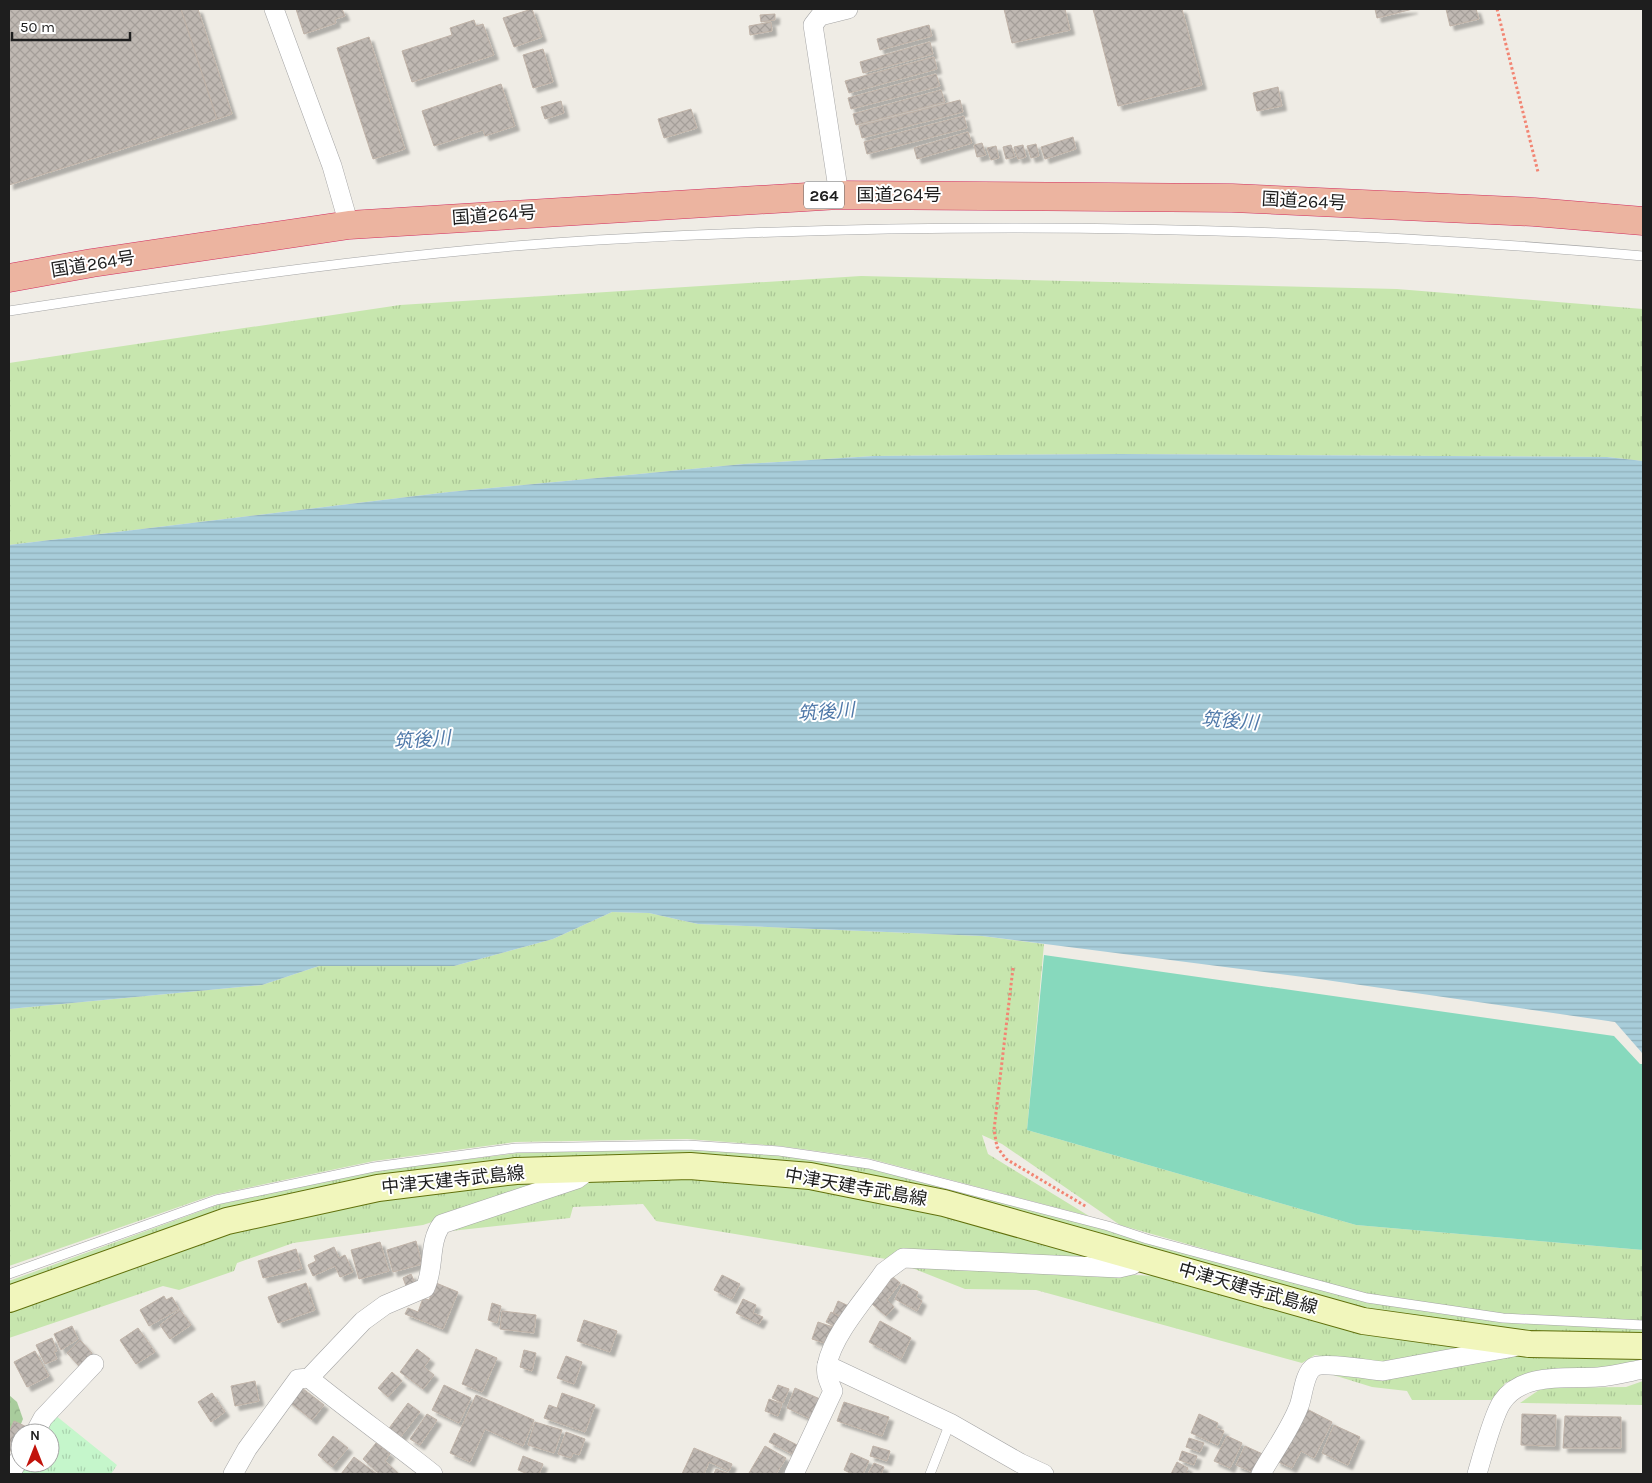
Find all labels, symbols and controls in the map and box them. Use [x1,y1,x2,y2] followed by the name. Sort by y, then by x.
[12,10,130,42] scale bar
[20,18,55,36] text: 50 m
[804,182,844,208] road number: 264
[857,184,941,206] street label: 国道264号
[1261,188,1347,214] street label: 国道264号
[451,201,537,229] street label: 国道264号
[49,247,137,281] street label: 国道264号
[797,699,857,725] water label: 筑後川
[1201,708,1261,734] water label: 筑後川
[393,727,453,753] water label: 筑後川
[380,1162,526,1198] street label: 中津天建寺武島線
[783,1164,929,1210] street label: 中津天建寺武島線
[1176,1258,1320,1318] street label: 中津天建寺武島線
[10,1423,60,1473] north arrow
[30,1427,40,1444] text: N

